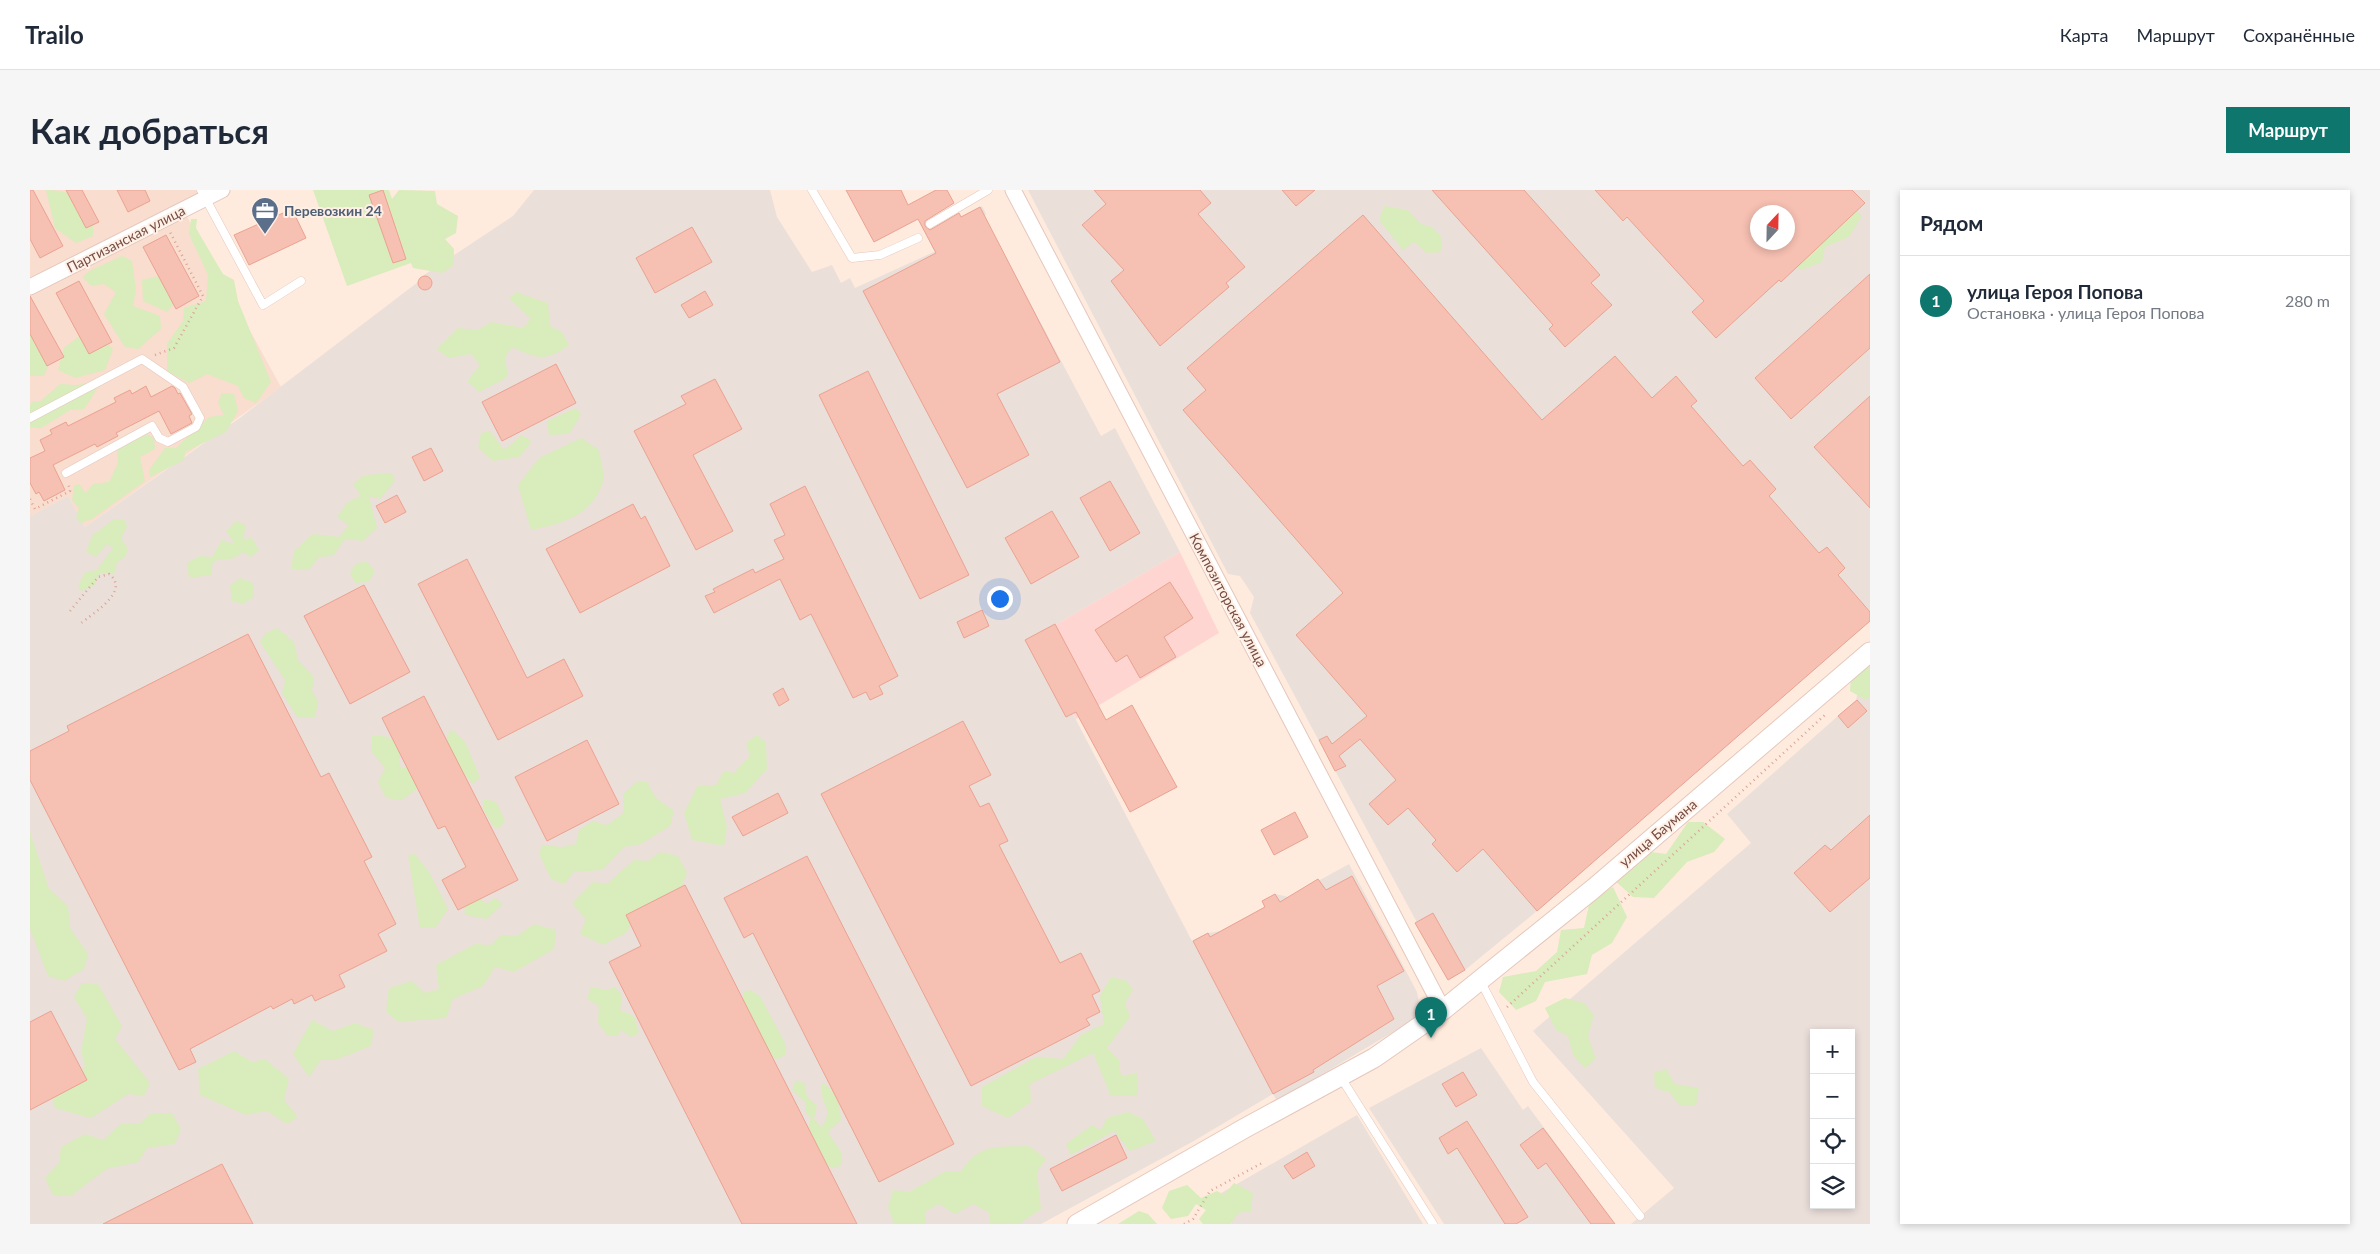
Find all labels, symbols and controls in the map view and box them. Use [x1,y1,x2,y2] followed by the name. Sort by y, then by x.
[25,20,84,49] text: Trailo
[2060,24,2108,46] text: Карта
[2136,24,2215,46] text: Маршрут
[2243,24,2355,46] text: Сохранённые
[2226,107,2350,153] button: Маршрут
[30,109,269,151] text: Как добраться
[250,196,280,235] office icon: Перевозкин 24
[64,201,188,276] street label: Партизанская улица
[284,202,382,219] place label: Перевозкин 24
[1750,205,1795,250] north arrow
[1920,210,1983,235] text: Рядом
[1967,280,2143,303] text: улица Героя Попова
[1931,291,1941,310] text: 1
[2285,291,2330,310] text: 280 m
[1967,303,2205,322] text: Остановка · улица Героя Попова
[1186,530,1271,670] street label: Композиторская улица
[987,586,1013,612] your location
[1615,795,1700,870] street label: улица Баумана
[1415,997,1447,1038] pin: 1
[1810,1029,1855,1209] map controls
[1810,1029,1855,1074] button: +
[1810,1074,1855,1119] button: −
[1810,1119,1855,1164] button: locate
[1810,1164,1855,1209] button: layers

